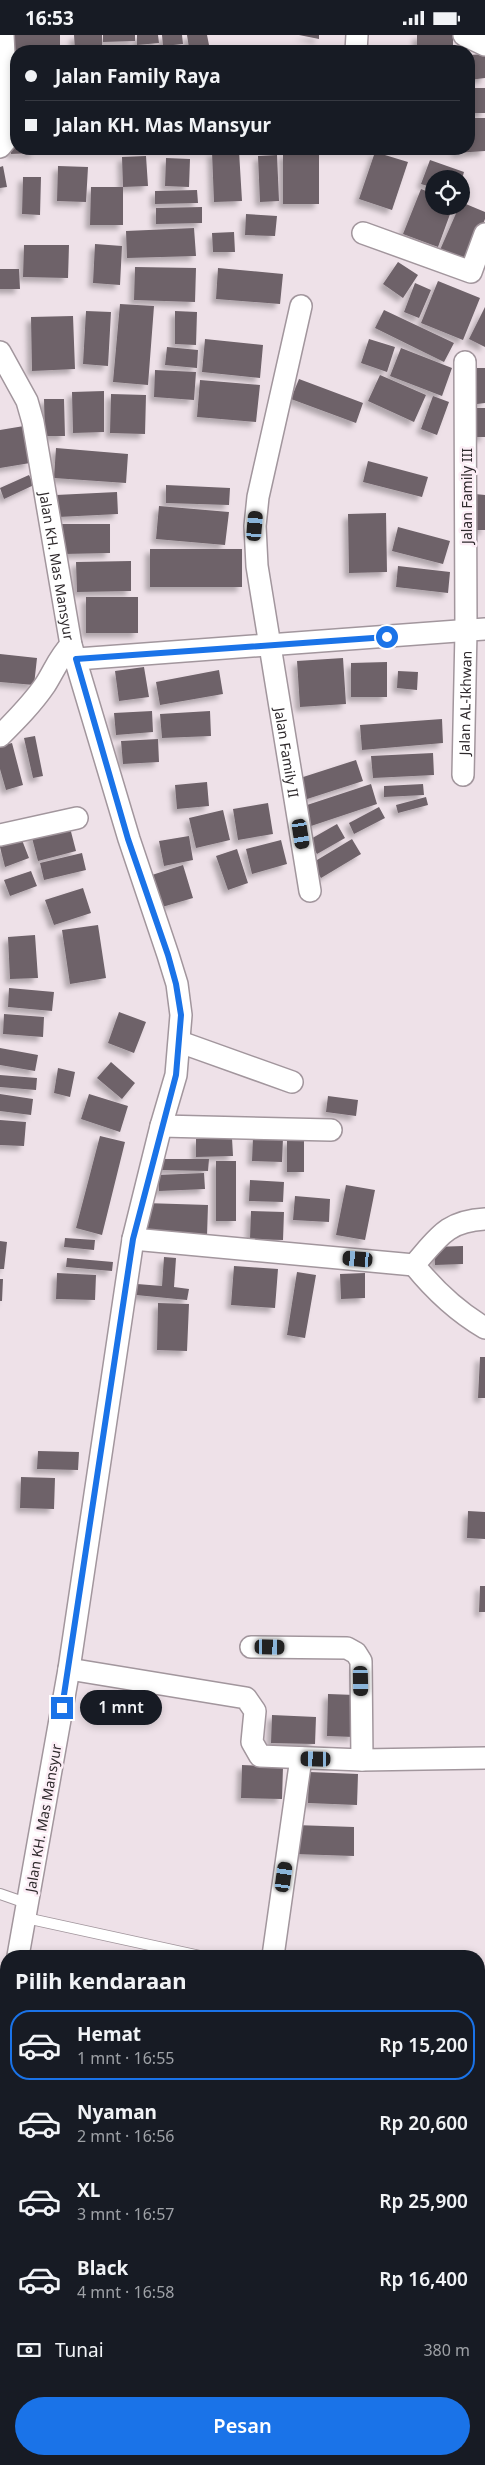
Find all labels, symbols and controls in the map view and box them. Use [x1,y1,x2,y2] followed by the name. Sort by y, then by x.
[25,5,74,31] text: 16:53
[55,63,221,89] text: Jalan Family Raya
[55,112,271,138] text: Jalan KH. Mas Mansyur
[425,170,470,215] map controls
[425,170,470,215] button: locate
[457,448,476,546] street label: Jalan Family III
[35,488,80,642] street label: Jalan KH. Mas Mansyur
[246,510,263,542] car
[376,626,398,648] route start
[454,650,475,758] street label: Jalan AL-Ikhwan
[270,704,304,799] street label: Jalan Family II
[291,818,310,850] car
[342,1250,373,1268] car
[254,1639,285,1655] car
[353,1666,368,1696] car
[80,1691,162,1725] callout: 1 mnt
[98,1696,144,1718] text: 1 mnt
[51,1697,73,1719] route end
[20,1742,65,1896] street label: Jalan KH. Mas Mansyur
[300,1751,331,1767] car
[274,1861,293,1893] car
[15,1965,187,1995] text: Pilih kendaraan
[77,2021,141,2047] text: Hemat
[17,2023,62,2068] icon: car
[379,2032,468,2058] text: Rp 15,200
[77,2047,174,2069] text: 1 mnt · 16:55
[77,2099,157,2125] text: Nyaman
[17,2101,62,2146] icon: car
[379,2110,468,2136] text: Rp 20,600
[77,2125,174,2147] text: 2 mnt · 16:56
[77,2177,100,2203] text: XL
[17,2179,62,2224] icon: car
[379,2188,468,2214] text: Rp 25,900
[77,2203,174,2225] text: 3 mnt · 16:57
[77,2255,128,2281] text: Black
[17,2257,62,2302] icon: car
[379,2266,468,2292] text: Rp 16,400
[77,2281,174,2303] text: 4 mnt · 16:58
[15,2336,43,2364] icon: cash
[55,2337,104,2363] text: Tunai
[423,2339,470,2361] text: 380 m
[15,2397,470,2455] button: Pesan

